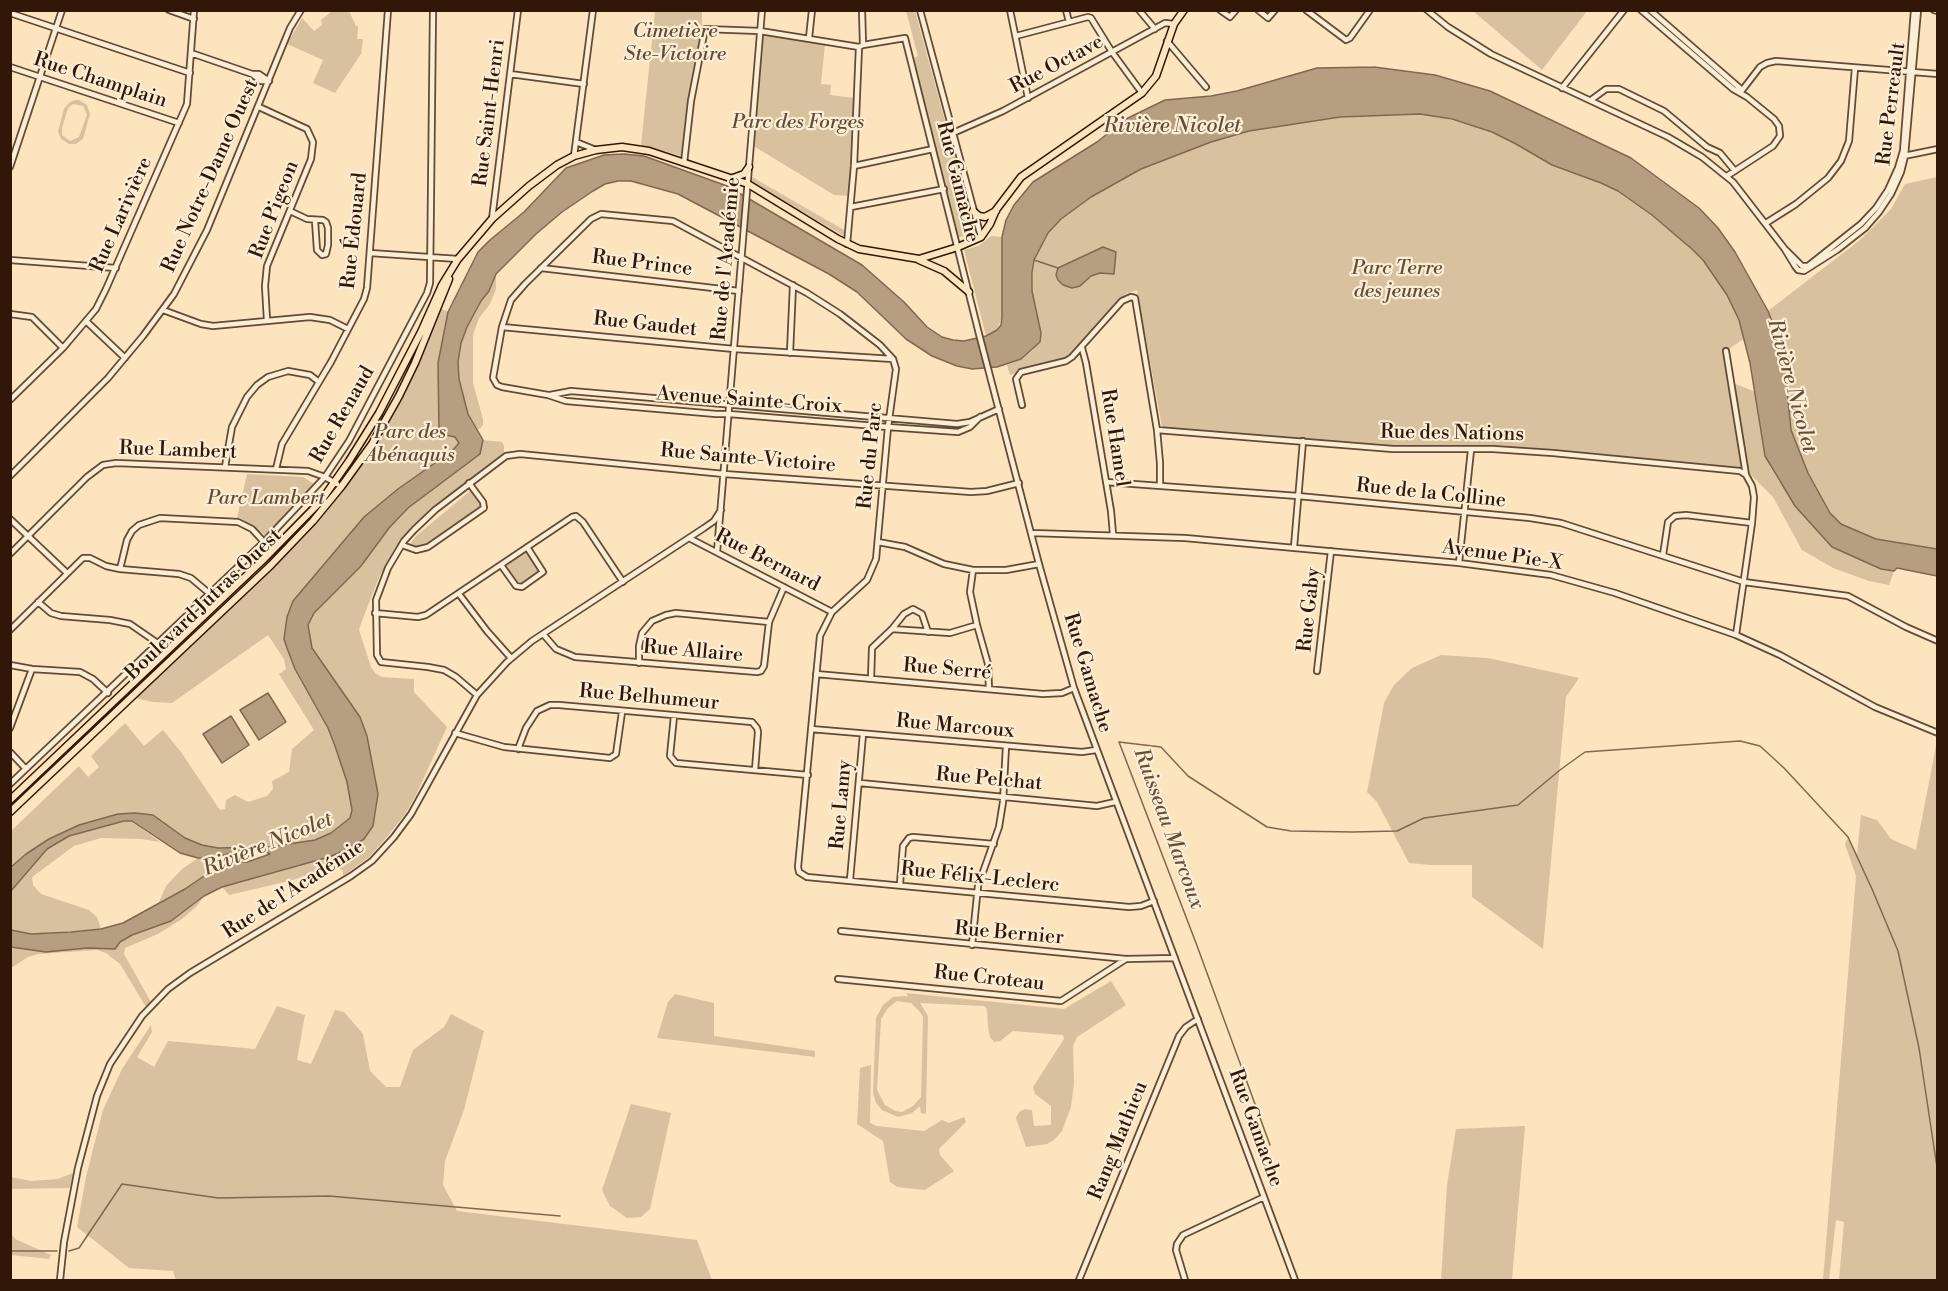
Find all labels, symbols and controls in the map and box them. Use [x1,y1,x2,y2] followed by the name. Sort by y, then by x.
[624,20,726,67] park label: Cimetière Ste-Victoire
[1006,30,1108,100] street label: Rue Octave
[469,38,511,188] street label: Rue Saint-Henri
[1873,41,1911,167] street label: Rue Perreault
[30,48,170,114] street label: Rue Champlain
[157,76,265,276] street label: Rue Notre-Dame Ouest
[732,111,864,135] park label: Parc des Forges
[1103,114,1241,140] water label: Rivière Nicolet
[930,119,984,245] street label: Rue Gamache
[86,154,158,276] street label: Rue Larivière
[245,158,305,262] street label: Rue Pigeon
[337,171,373,291] street label: Rue Édouard
[708,176,746,342] street label: Rue de l'Académie
[590,246,694,282] street label: Rue Prince
[1352,257,1442,304] park label: Parc Terre des jeunes
[592,308,698,342] street label: Rue Gaudet
[1761,316,1821,456] water label: Rivière Nicolet
[306,362,380,468] street label: Rue Renaud
[656,383,842,419] street label: Avenue Sainte-Croix
[1094,387,1134,489] street label: Rue Hamel
[853,401,889,511] street label: Rue du Parc
[365,421,455,468] park label: Parc des Abénaquis
[1380,421,1524,447] street label: Rue des Nations
[119,437,237,465] street label: Rue Lambert
[659,439,837,479] street label: Rue Sainte-Victoire
[1355,474,1507,514] street label: Rue de la Colline
[207,487,325,511] park label: Parc Lambert
[121,524,287,686] street label: Boulevard Jutras Ouest
[711,524,823,598] street label: Rue Bernard
[1440,536,1564,576] street label: Avenue Pie-X
[1294,566,1326,654] street label: Rue Gaby
[1057,610,1117,736] street label: Rue Gamache
[642,636,744,668] street label: Rue Allaire
[902,654,992,686] street label: Rue Serré
[578,680,720,716] street label: Rue Belhumeur
[895,710,1015,744] street label: Rue Marcoux
[1127,745,1209,913] water label: Ruisseau Marcoux
[826,759,858,851] street label: Rue Lamy
[935,763,1043,797] street label: Rue Pelchat
[199,808,337,882] water label: Rivière Nicolet
[218,835,370,945] street label: Rue de l'Académie
[899,858,1061,898] street label: Rue Félix-Leclerc
[953,917,1065,951] street label: Rue Bernier
[932,961,1046,997] street label: Rue Croteau
[1223,1066,1287,1190] street label: Rue Gamache
[1084,1078,1154,1204] street label: Rang Mathieu

